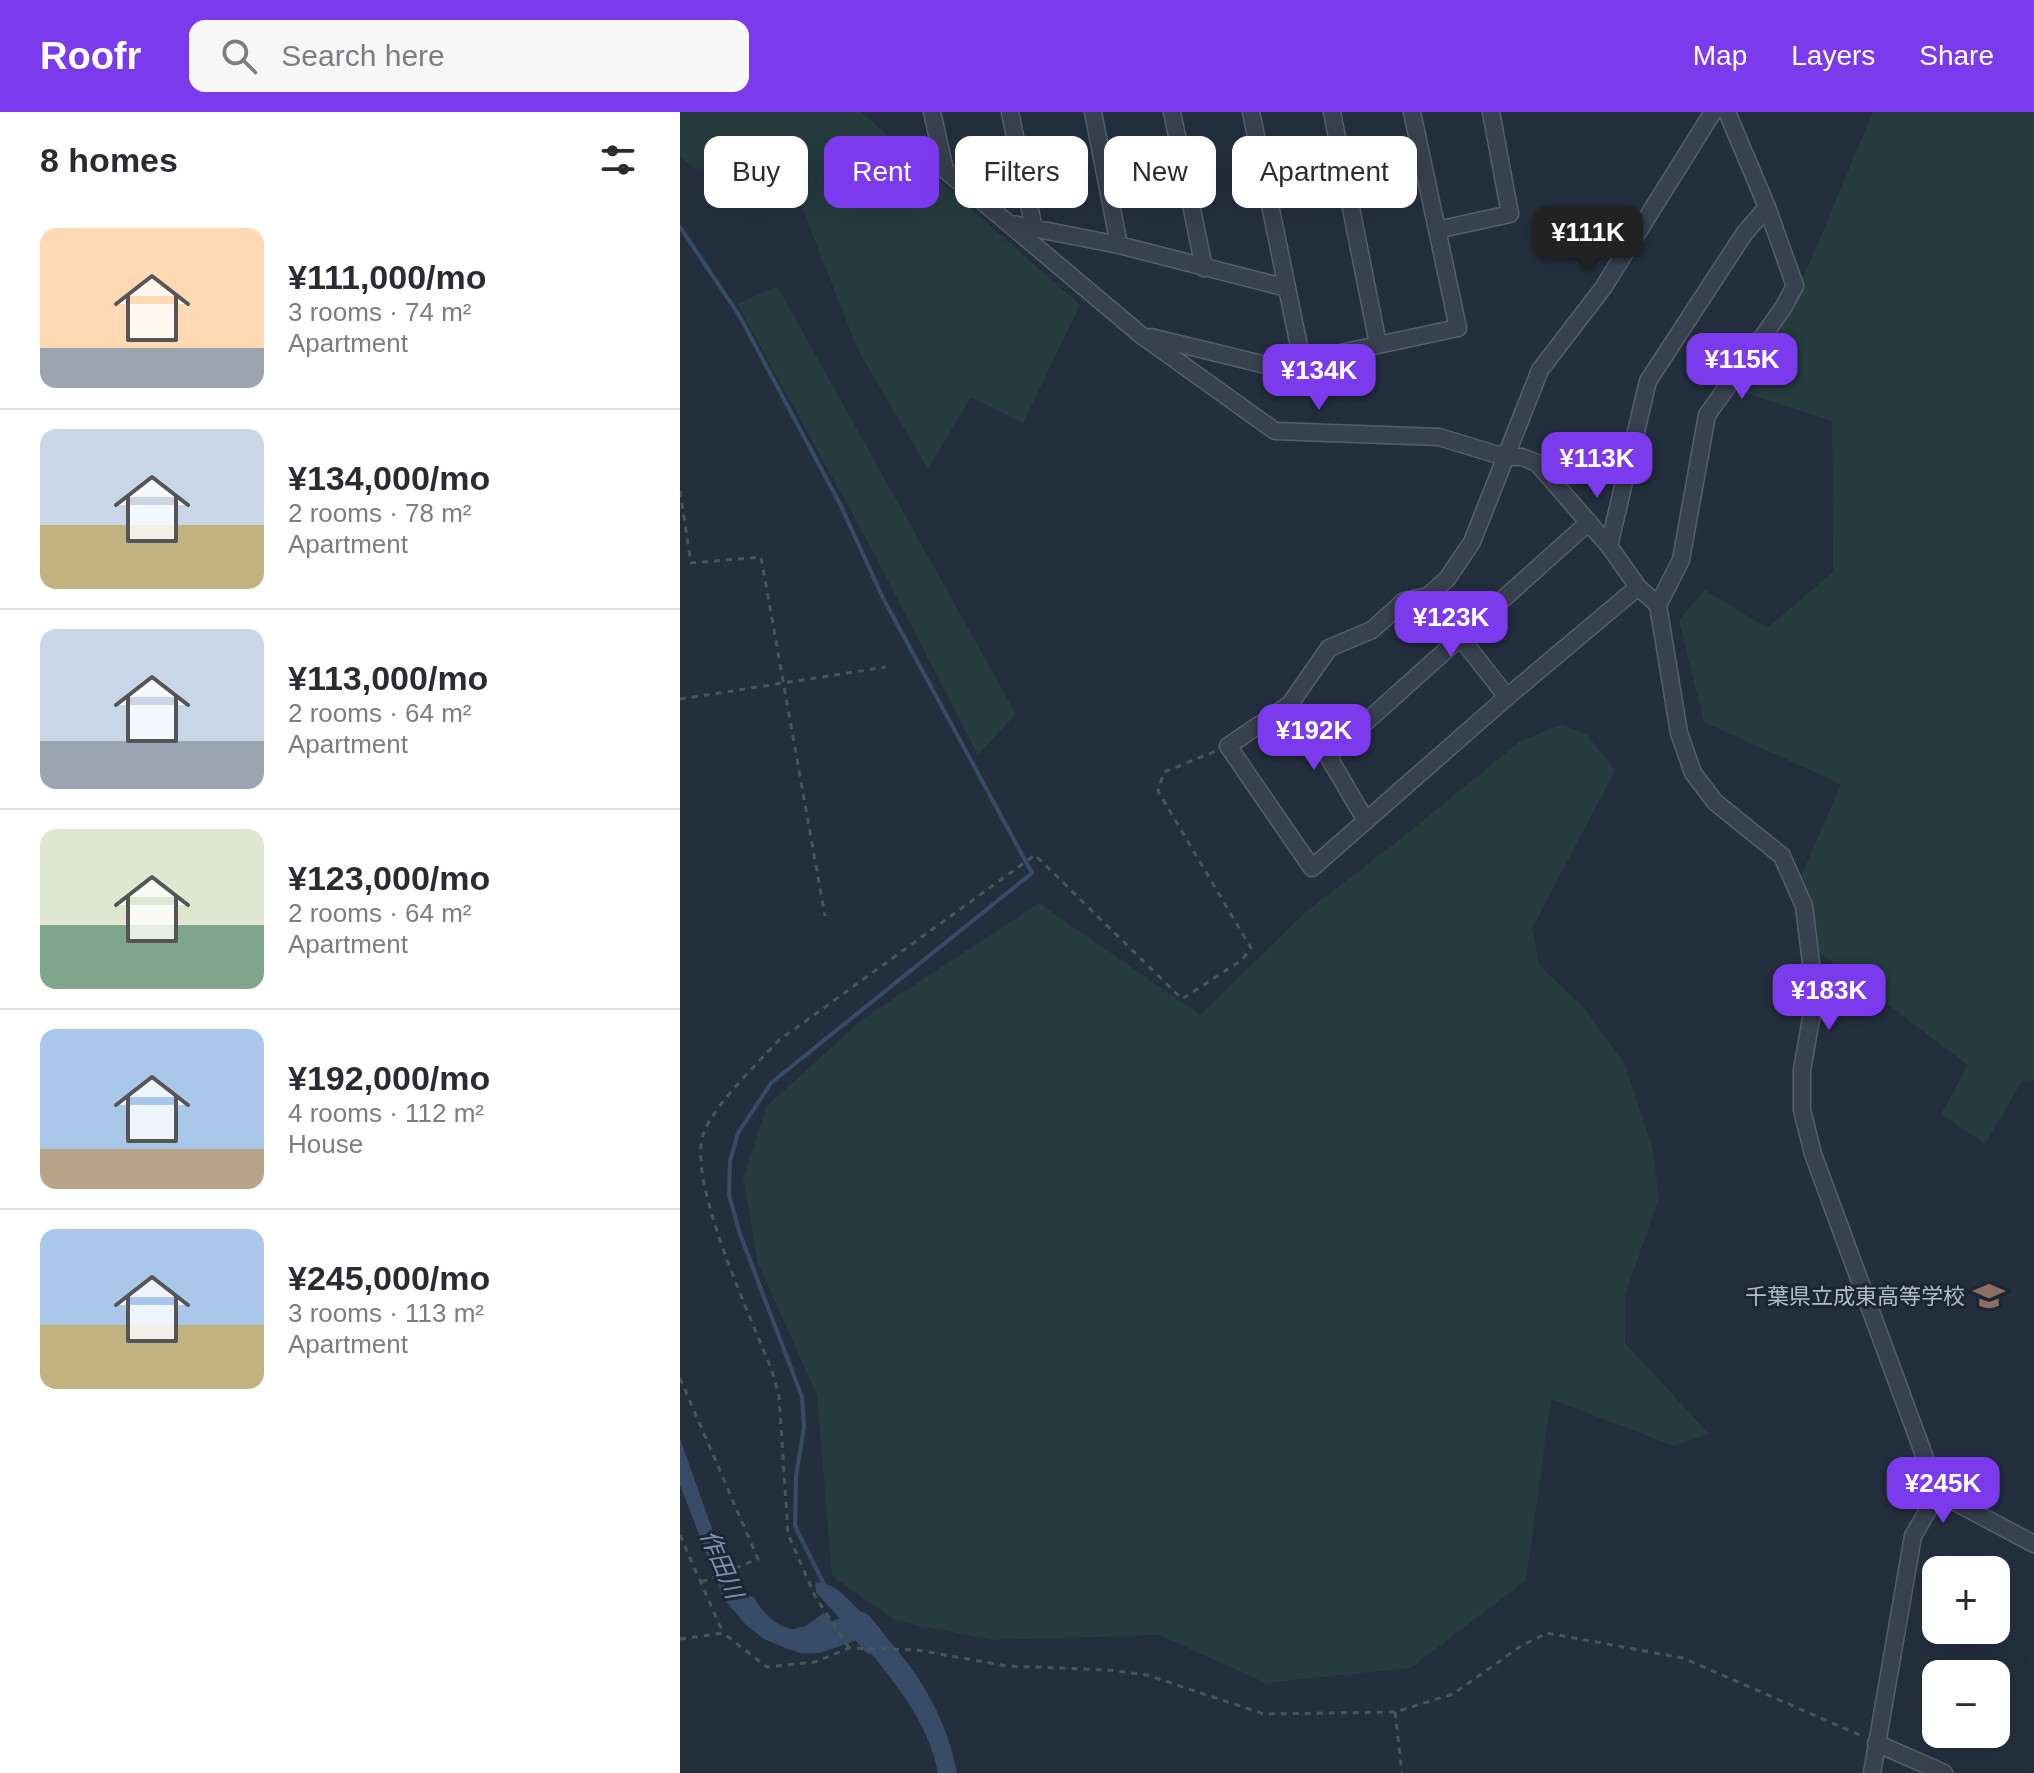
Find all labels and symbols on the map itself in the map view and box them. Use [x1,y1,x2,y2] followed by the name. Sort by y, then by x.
[1532,206,1644,274] pin: ¥111K
[1686,333,1798,401] pin: ¥115K
[1263,344,1375,412] pin: ¥134K
[1541,432,1653,500] pin: ¥113K
[1395,591,1507,659] pin: ¥123K
[1258,704,1370,772] pin: ¥192K
[1773,964,1885,1032] pin: ¥183K
[1972,1279,2006,1313] school or university icon: 千葉県立成東高等学校
[1745,1284,1965,1309] place label: 千葉県立成東高等学校
[1887,1457,1999,1525] pin: ¥245K
[696,1526,750,1605] water label: 作田川

